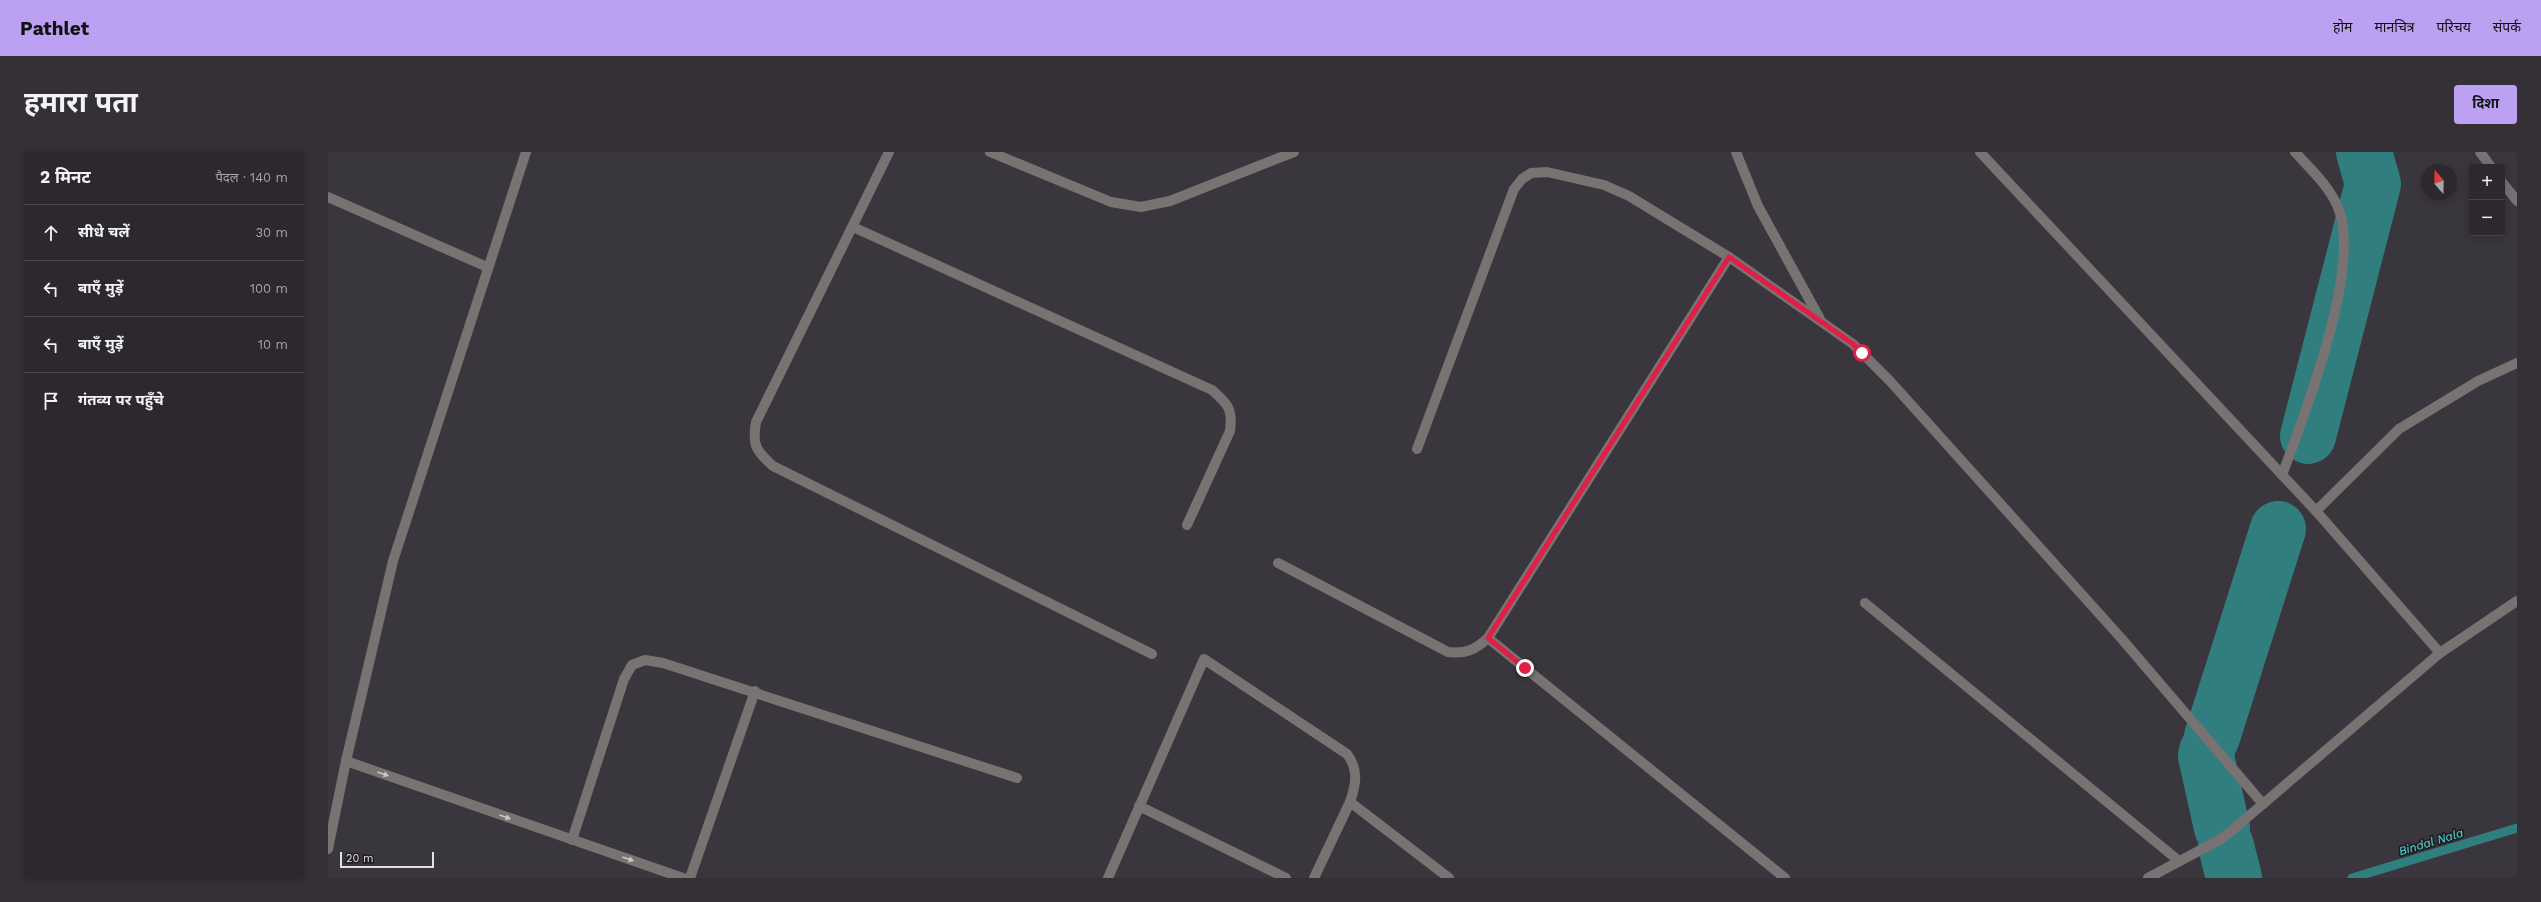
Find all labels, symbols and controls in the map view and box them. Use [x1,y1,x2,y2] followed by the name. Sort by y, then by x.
[20,17,89,40] text: Pathlet
[2333,19,2352,35] text: होम
[2374,19,2415,35] text: मानचित्र
[2437,19,2471,35] text: परिचय
[2493,19,2521,35] text: संपर्क
[2454,85,2517,124] button: दिशा
[24,86,138,119] text: हमारा पता
[2421,164,2457,200] north arrow
[2469,164,2505,236] map controls
[2469,164,2505,200] button: +
[40,167,91,187] text: 2 मिनट
[215,170,288,185] text: पैदल · 140 m
[2469,200,2505,236] button: −
[40,222,62,244] icon: ahead
[78,223,130,241] text: सीधे चलें
[256,225,288,240] text: 30 m
[40,278,62,300] icon: left
[78,279,123,297] text: बाएँ मुड़ें
[250,281,288,296] text: 100 m
[40,334,62,356] icon: left
[78,335,123,353] text: बाएँ मुड़ें
[258,337,288,352] text: 10 m
[1853,344,1871,362] route start
[40,390,62,412] icon: arrive
[78,391,164,409] text: गंतव्य पर पहुँचे
[1516,659,1534,677] route end
[377,771,389,777] one-way arrow
[500,814,512,820] one-way arrow
[2397,825,2466,858] water label: Bindal Nala
[340,850,434,869] scale bar
[346,852,374,865] text: 20 m
[623,856,635,862] one-way arrow

